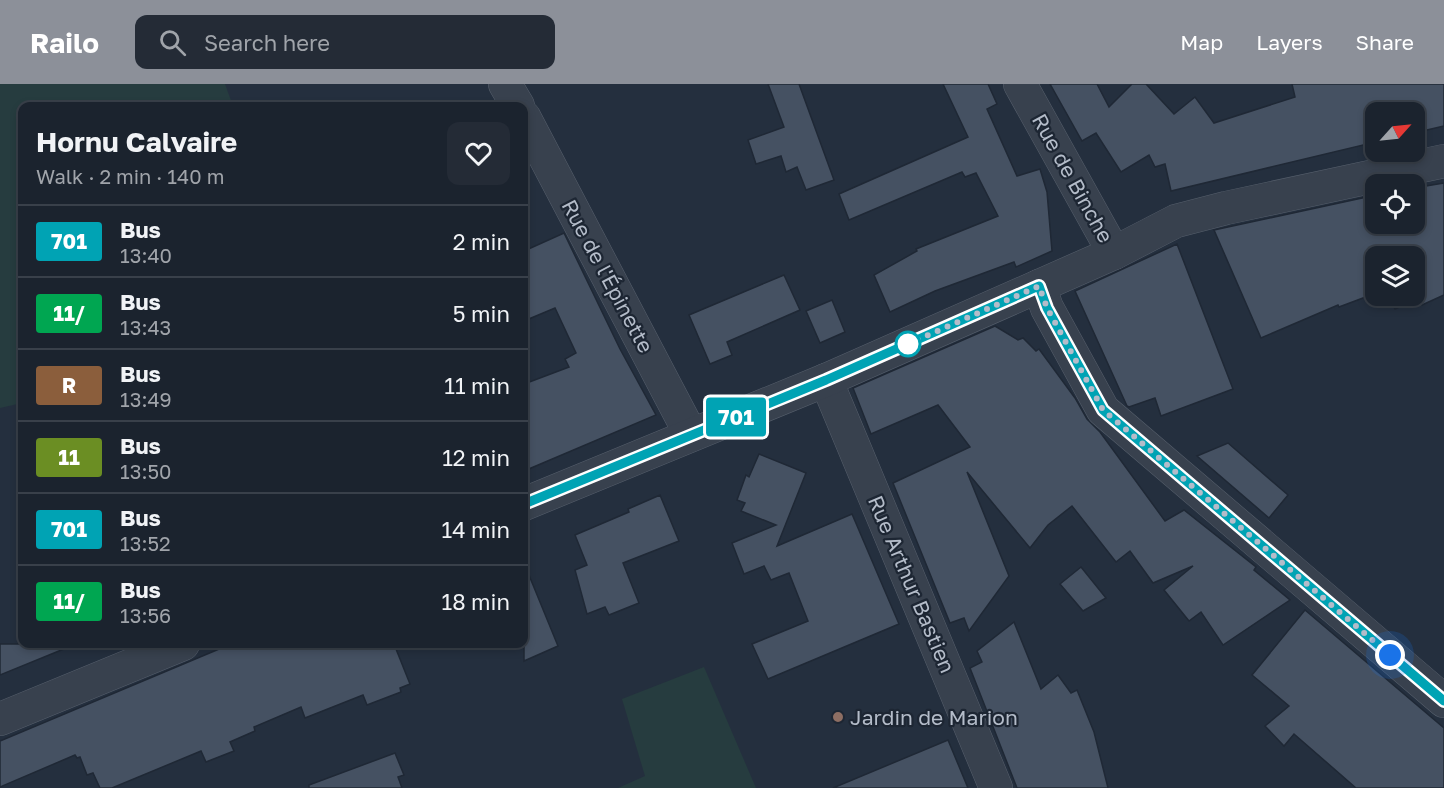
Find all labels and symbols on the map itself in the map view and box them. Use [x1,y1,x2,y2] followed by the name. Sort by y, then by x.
[1365,102,1425,162] north arrow
[1027,109,1119,247] street label: Rue de Binche
[557,195,659,357] street label: Rue de l'Épinette
[895,331,921,357] unlabelled marker
[702,398,771,436] line badge: 701
[863,491,961,677] street label: Rue Arthur Bastien
[1375,640,1405,670] your location
[850,704,1018,730] place label: Jardin de Marion
[831,710,845,724] marker: Jardin de Marion

